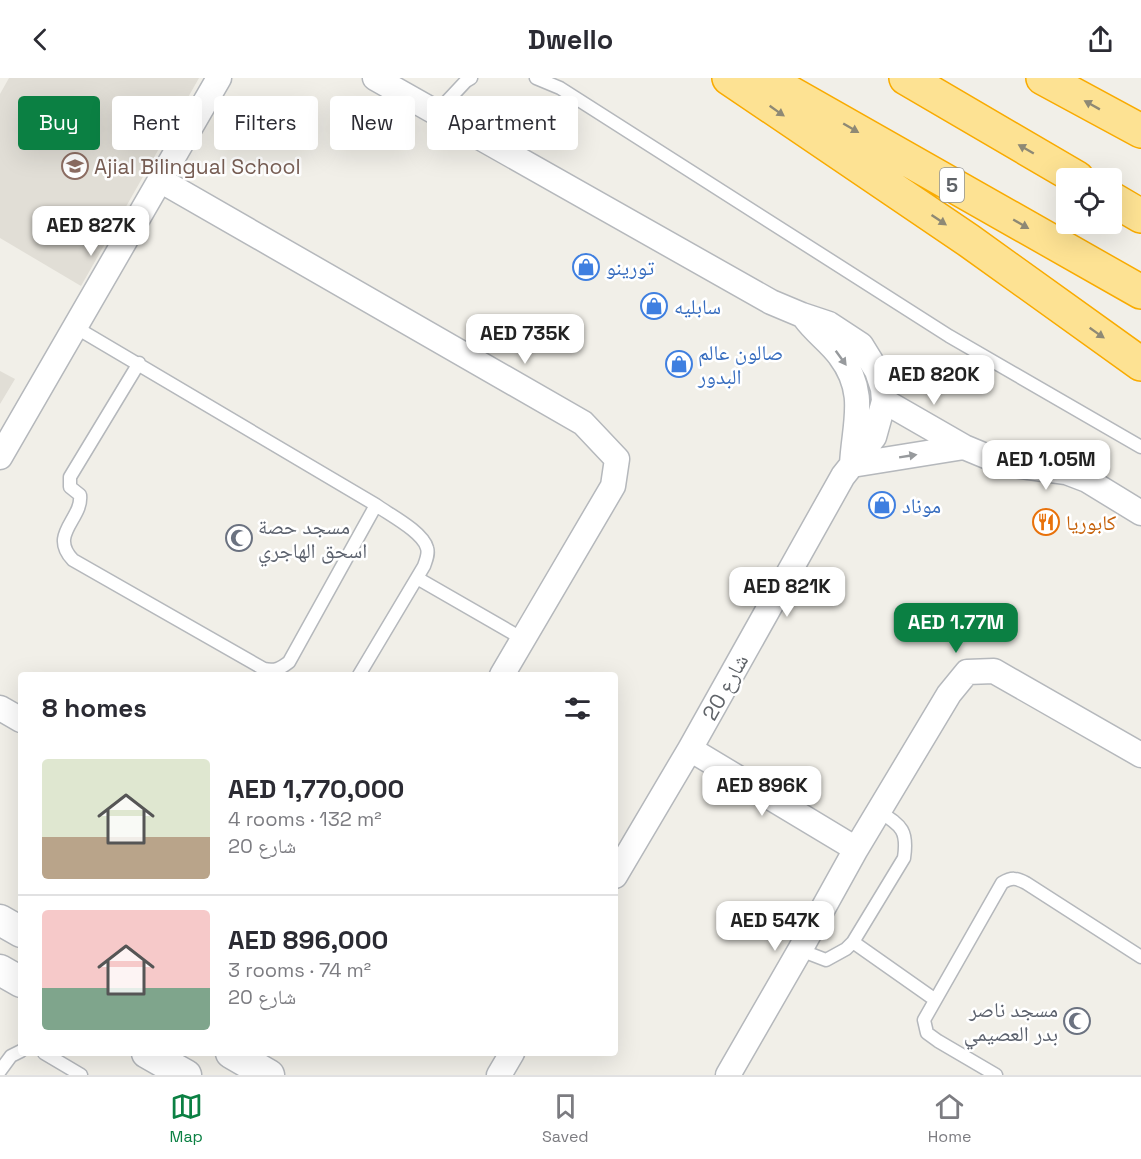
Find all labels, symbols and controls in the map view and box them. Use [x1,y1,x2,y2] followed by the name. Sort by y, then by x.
[528,22,613,57] text: Dwello
[24,23,57,56] icon: back
[1084,23,1117,56] icon: share
[18,96,100,150] chip: Buy
[112,96,202,150] chip: Rent
[214,96,318,150] chip: Filters
[330,96,415,150] chip: New
[427,96,578,150] chip: Apartment
[1083,100,1100,110] one-way arrow
[768,105,784,117] one-way arrow
[843,123,860,133] one-way arrow
[1017,144,1034,154] one-way arrow
[60,151,90,181] school or university icon: Ajial Bilingual School
[94,153,301,180] place label: Ajial Bilingual School
[940,168,964,202] road number: 5
[1056,168,1122,234] map controls
[1056,168,1122,234] button: locate
[29,206,153,257] pin: AED 827K
[46,212,136,238] text: AED 827K
[930,214,946,226] one-way arrow
[1013,219,1030,229] one-way arrow
[571,252,601,282] shop icon: تورينو
[606,254,654,281] place label: تورينو
[639,291,669,321] shop icon: سابليه
[674,293,721,320] place label: سابليه
[463,314,587,365] pin: AED 735K
[480,320,570,346] text: AED 735K
[1089,327,1105,339] one-way arrow
[697,339,783,390] place label: صالون عالم البدور
[664,349,694,379] shop icon: صالون عالم البدور
[834,351,846,366] one-way arrow
[872,355,996,406] pin: AED 820K
[888,361,980,387] text: AED 820K
[977,440,1115,491] pin: AED 1.05M
[996,446,1096,472] text: AED 1.05M
[899,451,918,460] one-way arrow
[867,490,897,520] shop icon: موناد
[902,492,941,519] place label: موناد
[1031,507,1061,537] restaurant icon: كابوريا
[1066,509,1117,536] place label: كابوريا
[258,513,367,567] place label: مسجد حصة اسحق الهاجري
[224,523,254,553] mosque icon: مسجد حصة اسحق الهاجري
[725,567,849,618] pin: AED 821K
[743,573,831,599] text: AED 821K
[887,603,1025,654] pin: AED 1.77M
[908,609,1004,635] text: AED 1.77M
[696,649,754,725] street label: شارع 20
[42,691,147,725] text: 8 homes
[561,692,594,725] icon: filters
[700,766,824,817] pin: AED 896K
[228,772,404,806] text: AED 1,770,000
[716,772,808,798] text: AED 896K
[90,783,162,855] icon: home
[228,806,381,832] text: 4 rooms · 132 m²
[228,833,296,859] text: شارع 20
[713,901,837,952] pin: AED 547K
[730,907,820,933] text: AED 547K
[228,923,388,957] text: AED 896,000
[90,934,162,1006] icon: home
[228,957,371,983] text: 3 rooms · 74 m²
[228,984,296,1010] text: شارع 20
[964,996,1058,1050] place label: مسجد ناصر بدر العصيمي
[1062,1006,1092,1036] mosque icon: مسجد ناصر بدر العصيمي
[170,1090,203,1147] tab: Map
[542,1090,589,1147] tab: Saved
[928,1090,971,1147] tab: Home

